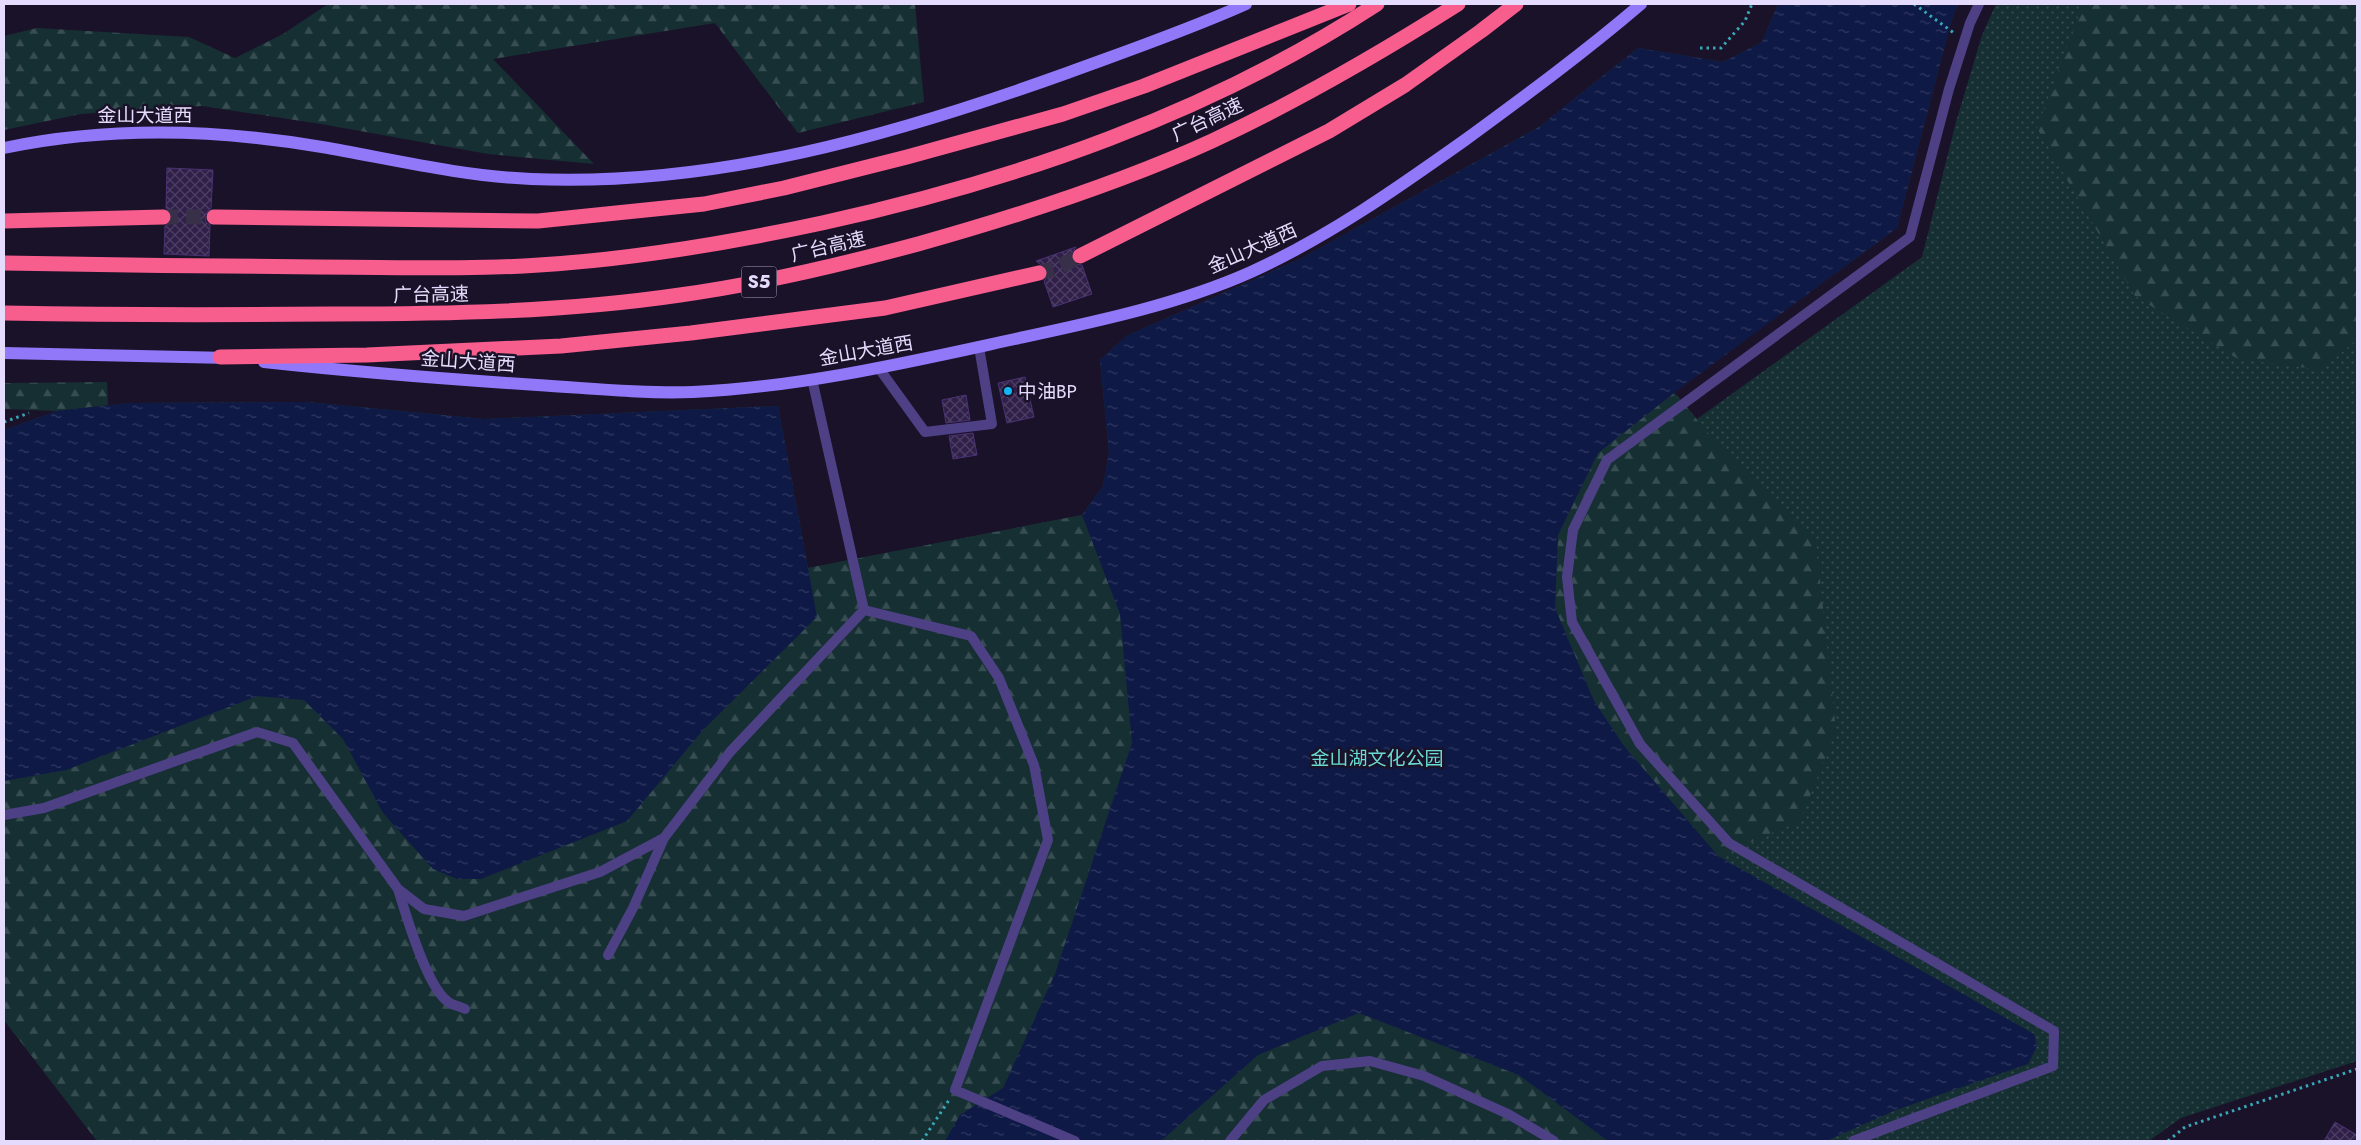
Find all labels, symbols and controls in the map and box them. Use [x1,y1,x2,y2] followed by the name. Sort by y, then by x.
[1167,91,1247,148] street label: 广台高速
[97,102,193,129] street label: 金山大道西
[1203,217,1301,280] street label: 金山大道西
[788,225,868,268] street label: 广台高速
[742,266,776,298] road number: S5
[393,280,469,309] street label: 广台高速
[817,329,915,372] street label: 金山大道西
[420,345,516,378] street label: 金山大道西
[1018,378,1077,405] place label: 中油BP
[1002,385,1014,397] marker: 中油BP
[1310,745,1444,772] park label: 金山湖文化公园

